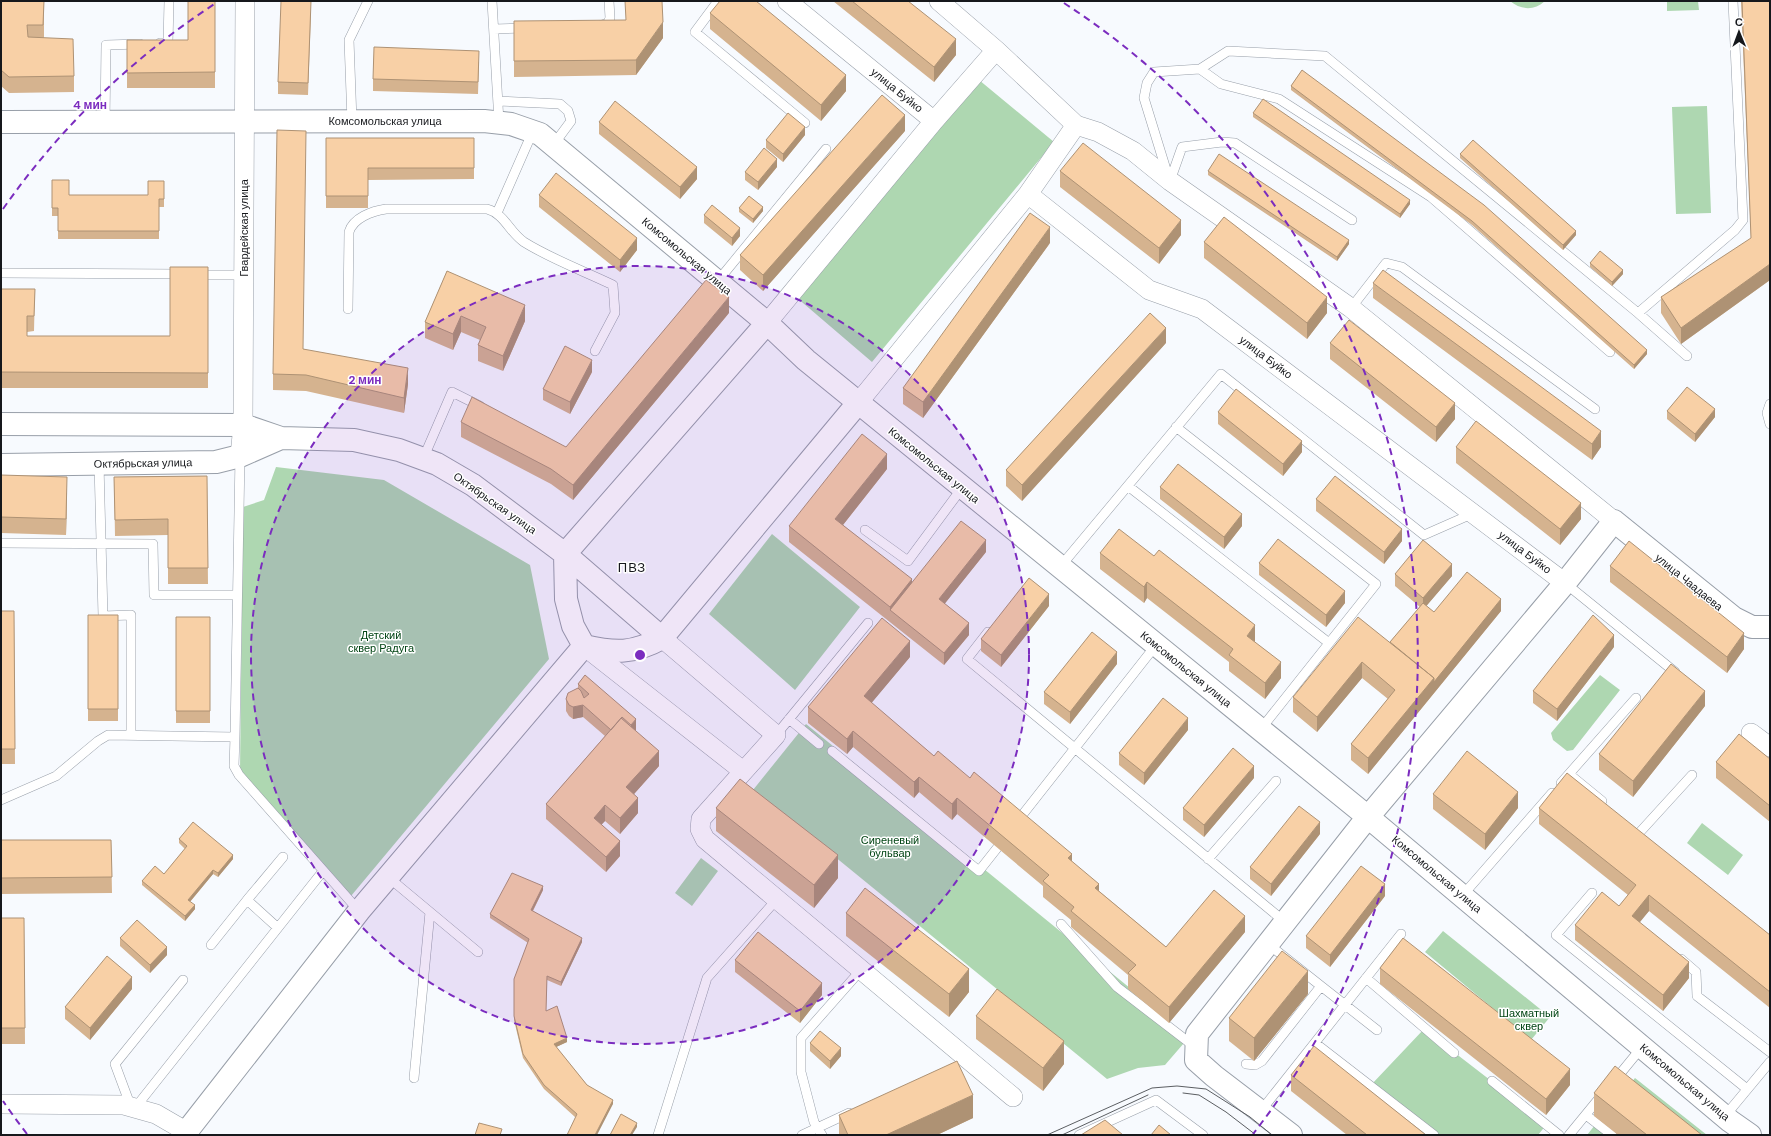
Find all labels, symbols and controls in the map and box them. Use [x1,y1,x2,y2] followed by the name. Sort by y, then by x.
[1719,12,1759,52] north arrow
[1735,15,1743,29] text: С
[868,65,926,115] street label: улица Буйко
[73,97,107,113] text: 4 мин
[328,114,442,128] street label: Комсомольская улица
[237,178,251,277] street label: Гвардейская улица
[639,214,736,298] street label: Комсомольская улица
[1237,332,1295,382] street label: улица Буйко
[348,372,382,388] text: 2 мин
[886,424,983,507] street label: Комсомольская улица
[94,455,193,471] street label: Октябрьская улица
[451,469,540,537] street label: Октябрьская улица
[1496,527,1554,577] street label: улица Буйко
[1652,550,1726,614] street label: улица Чаадаева
[618,559,646,576] district label: ПВЗ
[348,628,415,655] park label: Детский сквер Радуга
[1138,628,1235,711] street label: Комсомольская улица
[633,648,647,662] centre of rings
[1389,832,1486,916] street label: Комсомольская улица
[861,833,919,860] park label: Сиреневый бульвар
[1499,1006,1559,1033] park label: Шахматный сквер
[1637,1040,1734,1124] street label: Комсомольская улица

